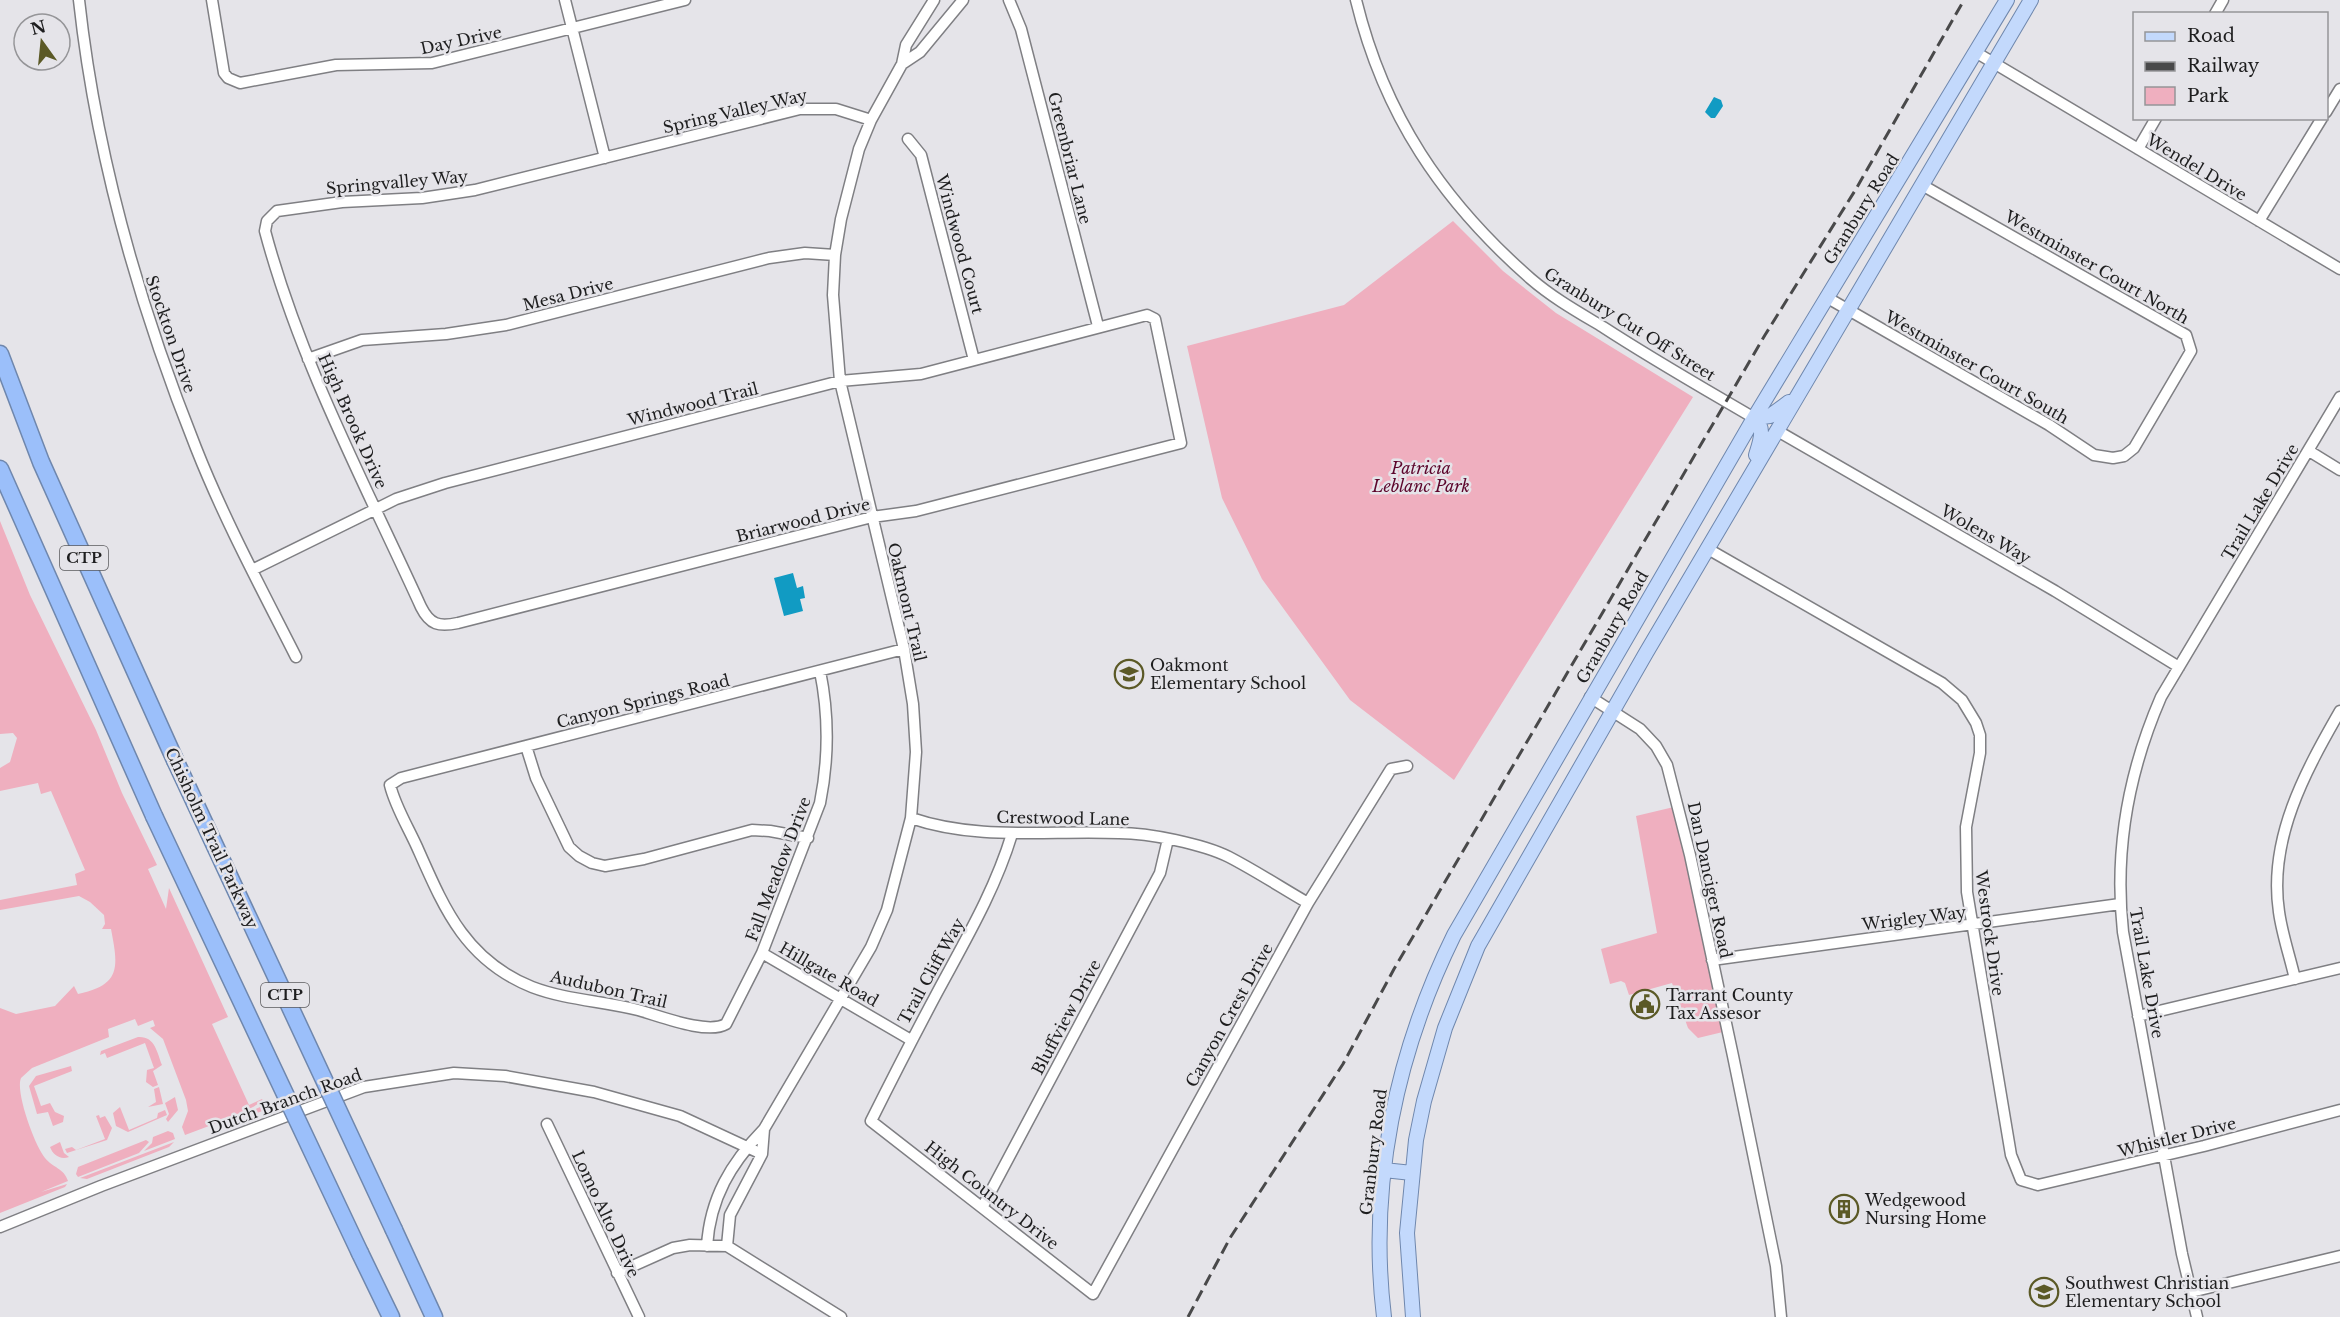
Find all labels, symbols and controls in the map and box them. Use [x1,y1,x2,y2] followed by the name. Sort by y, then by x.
[12,12,72,72] north arrow
[2133,12,2328,120] legend
[28,16,48,39] text: N
[419,22,503,58] street label: Day Drive
[2187,25,2235,47] text: Road
[2187,55,2260,77] text: Railway
[661,84,810,137] street label: Spring Valley Way
[2187,85,2229,107] text: Park
[1044,90,1096,226] street label: Greenbriar Lane
[2142,129,2251,205] street label: Wendel Drive
[1819,150,1903,268] street label: Granbury Road
[325,166,470,198] street label: Springvalley Way
[932,171,988,316] street label: Windwood Court
[2000,205,2193,328] street label: Westminster Court North
[1541,263,1719,385] street label: Granbury Cut Off Street
[142,273,200,395] street label: Stockton Drive
[521,273,615,315] street label: Mesa Drive
[1881,306,2072,428] street label: Westminster Court South
[314,350,392,492] street label: High Brook Drive
[625,378,760,430] street label: Windwood Trail
[2217,440,2303,564] street label: Trail Lake Drive
[1371,458,1470,496] park label: Patricia Leblanc Park
[734,494,872,546] street label: Briarwood Drive
[1936,500,2035,568] street label: Wolens Way
[884,541,930,663] street label: Oakmont Trail
[60,546,108,570] road number: CTP
[1572,567,1653,687] street label: Granbury Road
[1150,655,1306,693] place label: Oakmont Elementary School
[1113,658,1145,690] school or university icon: Oakmont Elementary School
[554,670,732,732] street label: Canyon Springs Road
[161,744,263,932] street label: Chisholm Trail Parkway
[741,794,815,944] street label: Fall Meadow Drive
[1684,800,1736,960] street label: Dan Danciger Road
[996,807,1130,829] street label: Crestwood Lane
[1971,868,2009,997] street label: Westrock Drive
[1860,902,1968,934] street label: Wrigley Way
[2126,906,2168,1040] street label: Trail Lake Drive
[893,914,969,1028] street label: Trail Cliff Way
[776,937,882,1011] street label: Hillgate Road
[1181,940,1277,1090] street label: Canyon Crest Drive
[1027,956,1105,1078] street label: Bluffview Drive
[548,966,669,1012] street label: Audubon Trail
[261,983,309,1007] road number: CTP
[1666,985,1794,1023] place label: Tarrant County Tax Assesor
[1629,988,1661,1020] public building icon: Tarrant County Tax Assesor
[206,1064,365,1138] street label: Dutch Branch Road
[1355,1087,1391,1216] street label: Granbury Road
[2115,1113,2238,1162] street label: Whistler Drive
[921,1137,1063,1253] street label: High Country Drive
[568,1147,644,1281] street label: Lomo Alto Drive
[1864,1190,1986,1228] place label: Wedgewood Nursing Home
[1828,1193,1860,1225] building icon: Wedgewood Nursing Home
[2065,1273,2229,1311] place label: Southwest Christian Elementary School
[2028,1276,2060,1308] school or university icon: Southwest Christian Elementary School

